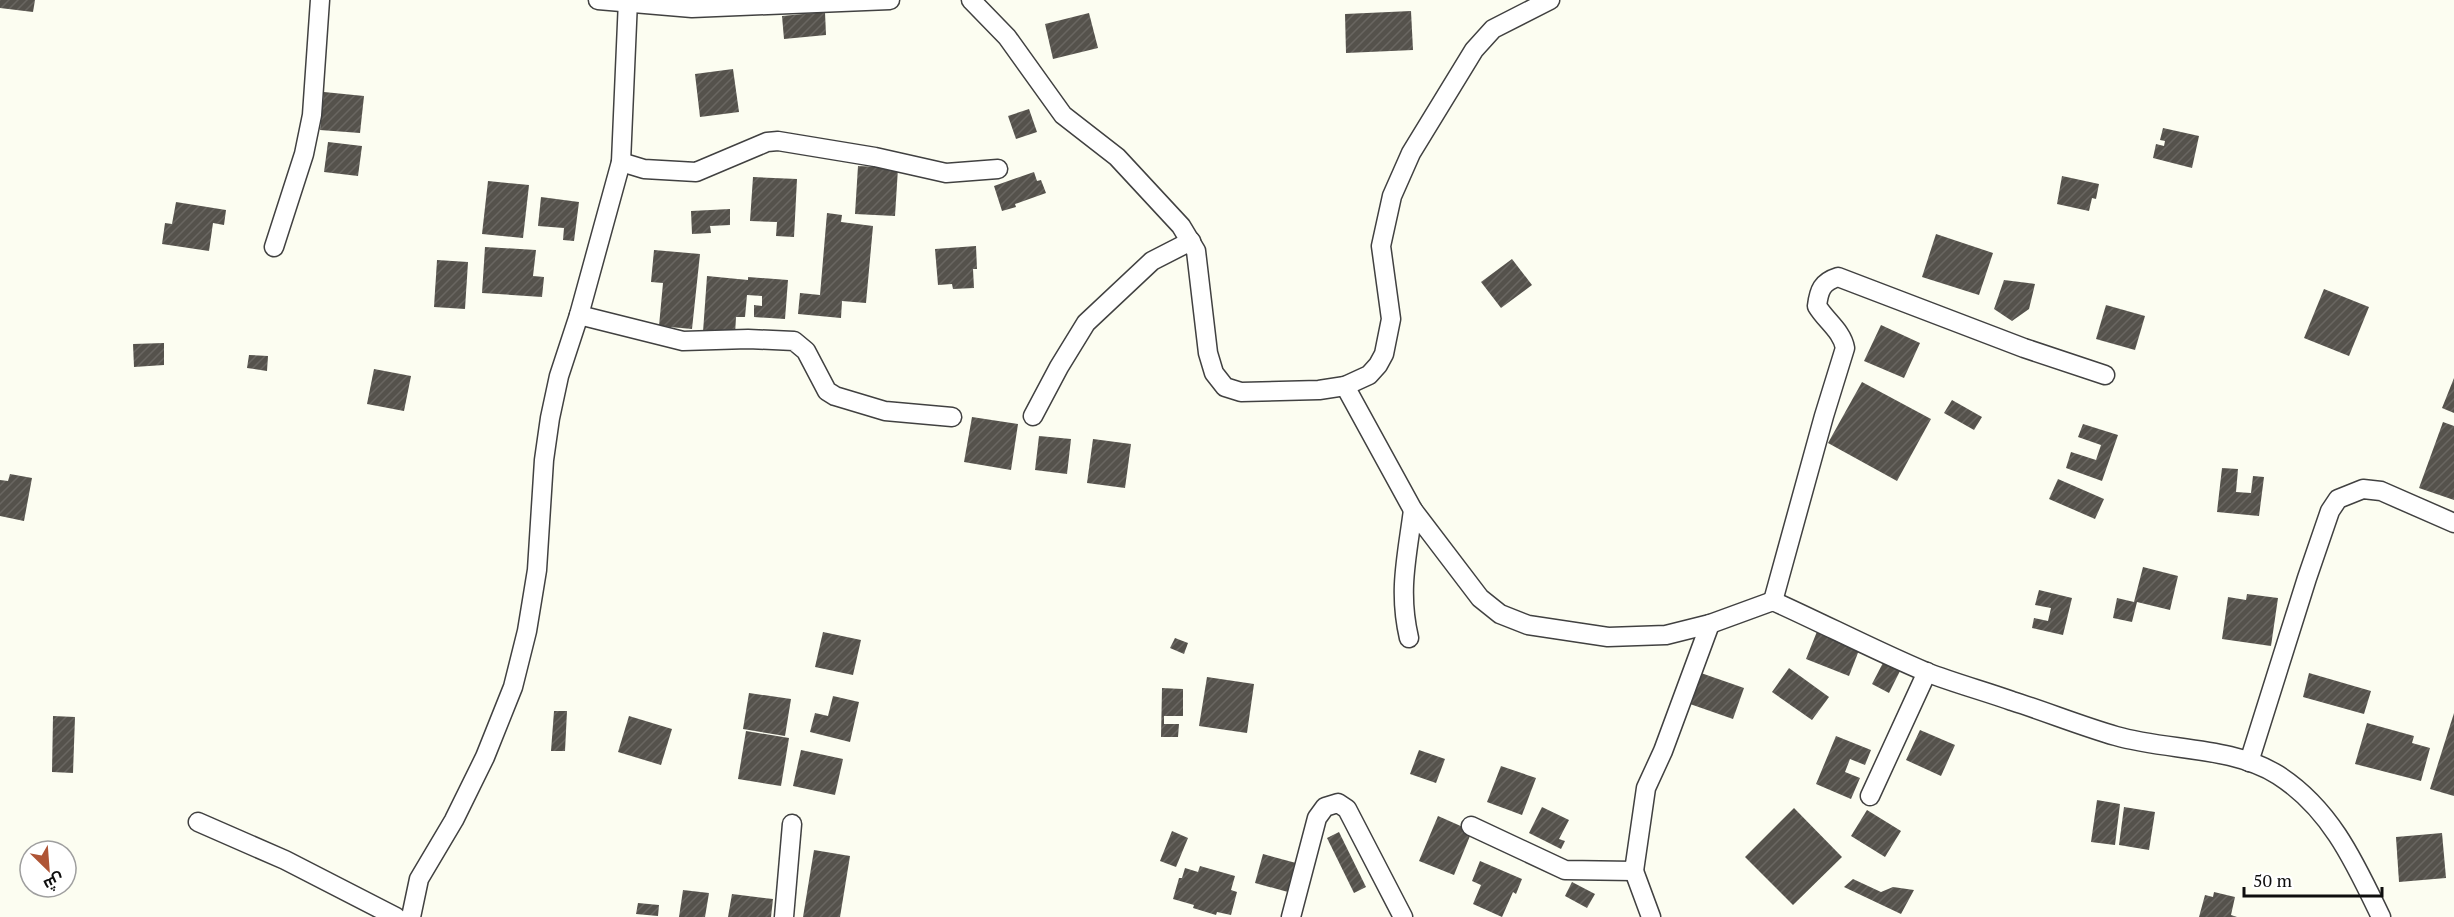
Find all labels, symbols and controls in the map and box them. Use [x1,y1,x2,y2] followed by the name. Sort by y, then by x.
[18,839,78,899] north arrow
[2244,860,2382,898] scale bar
[40,868,68,897] text: ش
[2253,868,2293,892] text: 50 m

